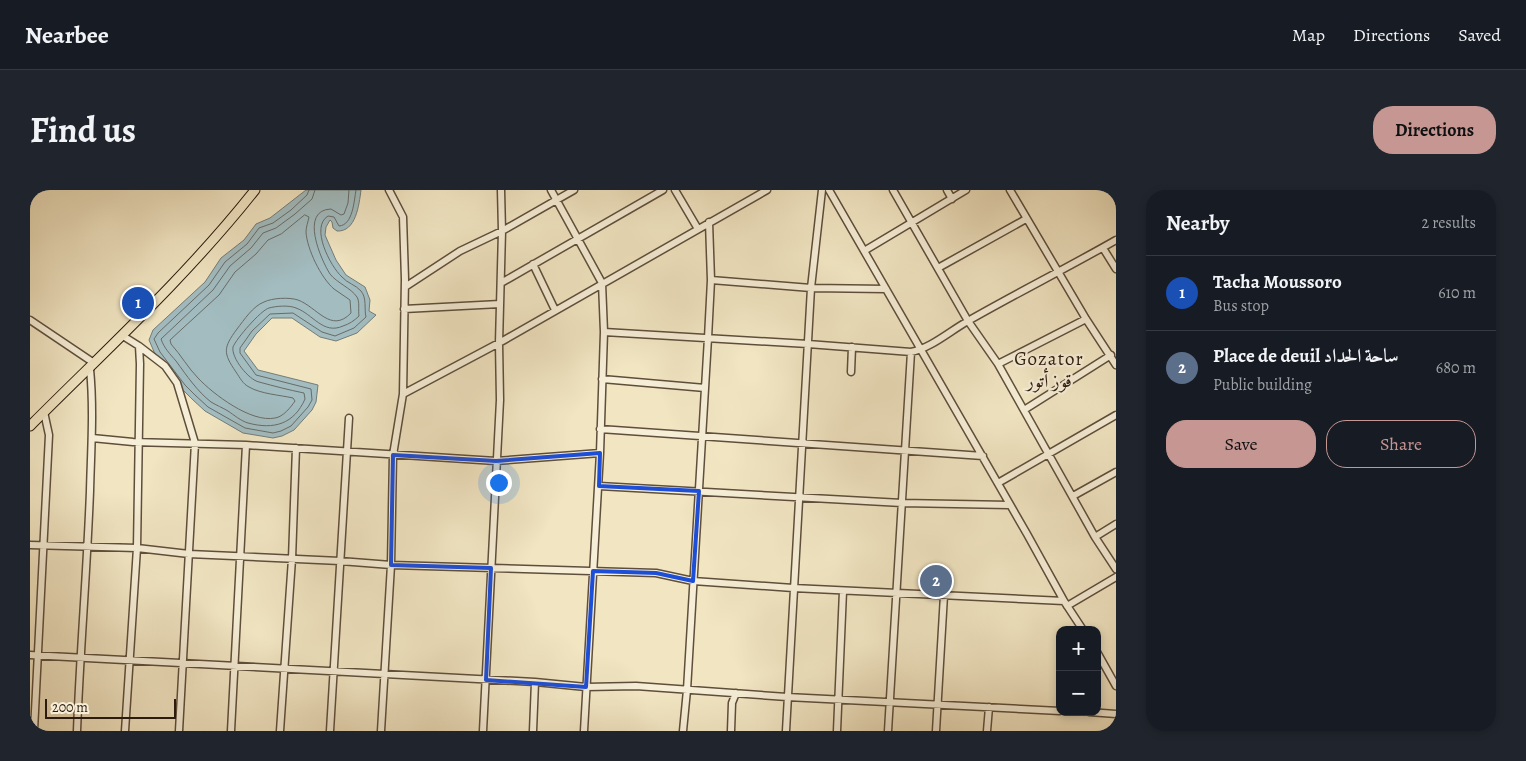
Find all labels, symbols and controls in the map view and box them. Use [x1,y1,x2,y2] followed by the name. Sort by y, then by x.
[25,19,109,51] text: Nearbee
[1292,23,1325,47] text: Map
[1353,23,1430,47] text: Directions
[1458,23,1501,47] text: Saved
[30,106,136,154] text: Find us
[1373,106,1496,154] button: Directions
[1166,209,1229,237] text: Nearby
[1421,212,1476,234] text: 2 results
[1213,269,1342,295] text: Tacha Moussoro
[1179,282,1185,304] text: 1
[1438,282,1476,304] text: 610 m
[122,284,154,322] pin: 1
[1213,295,1269,317] text: Bus stop
[1213,343,1399,369] text: Place de deuil ساحة الحداد
[1014,346,1084,394] district label: Gozator قوز أتور
[1178,357,1186,379] text: 2
[1436,357,1476,379] text: 680 m
[1213,374,1312,396] text: Public building
[1166,420,1316,468] button: Save
[1326,420,1476,468] button: Share
[486,470,512,496] your location
[920,562,952,600] pin: 2
[1056,626,1101,716] map controls
[1056,626,1101,671] button: +
[1056,671,1101,716] button: −
[45,696,176,719] scale bar
[52,698,88,717] text: 200 m

